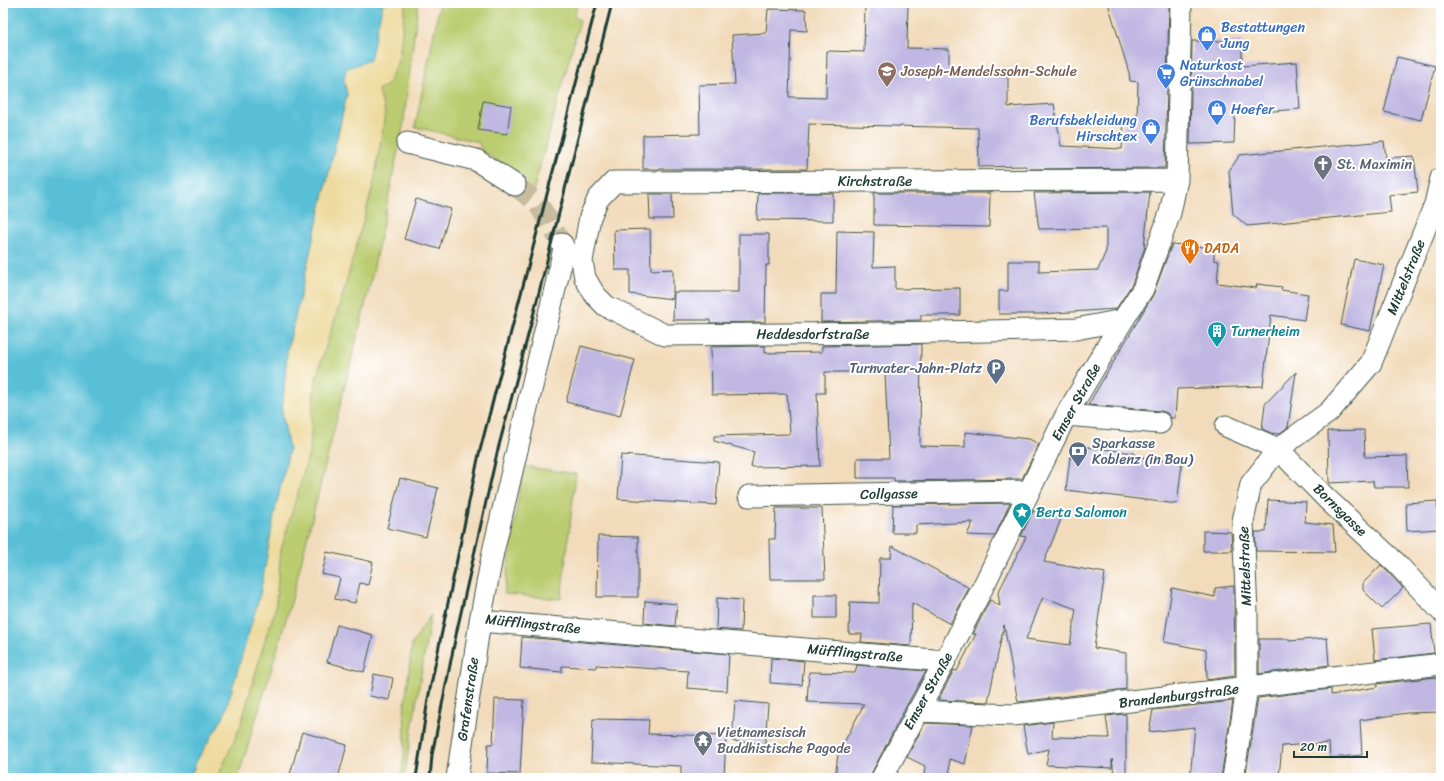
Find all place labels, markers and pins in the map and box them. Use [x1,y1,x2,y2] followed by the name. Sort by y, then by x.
[1220,15,1306,56] place label: Bestattungen Jung
[1196,24,1218,52] shop icon: Bestattungen Jung
[1180,53,1264,94] place label: Naturkost Grünschnabel
[900,59,1077,84] place label: Joseph-Mendelssohn-Schule
[876,60,898,88] school or university icon: Joseph-Mendelssohn-Schule
[1155,62,1177,90] supermarket icon: Naturkost Grünschnabel
[1231,97,1275,122] place label: Hoefer
[1206,98,1228,126] shop icon: Hoefer
[1029,108,1138,149] place label: Berufsbekleidung Hirschtex
[1140,117,1162,145] shop icon: Berufsbekleidung Hirschtex
[1337,152,1412,177] place label: St. Maximin
[1312,153,1334,181] church icon: St. Maximin
[1204,236,1239,261] place label: DADA
[1179,237,1201,265] restaurant icon: DADA
[1231,319,1300,344] place label: Turnerheim
[1206,320,1228,348] building icon: Turnerheim
[850,356,982,381] place label: Turnvater-Jahn-Platz
[985,357,1007,385] parking icon: Turnvater-Jahn-Platz
[1092,431,1194,472] place label: Sparkasse Koblenz (in Bau)
[1067,440,1089,468] bank icon: Sparkasse Koblenz (in Bau)
[1036,500,1127,525] place label: Berta Salomon
[1011,501,1033,529] place icon: Berta Salomon
[717,720,851,761] place label: Vietnamesisch Buddhistische Pagode
[692,729,714,757] temple icon: Vietnamesisch Buddhistische Pagode

